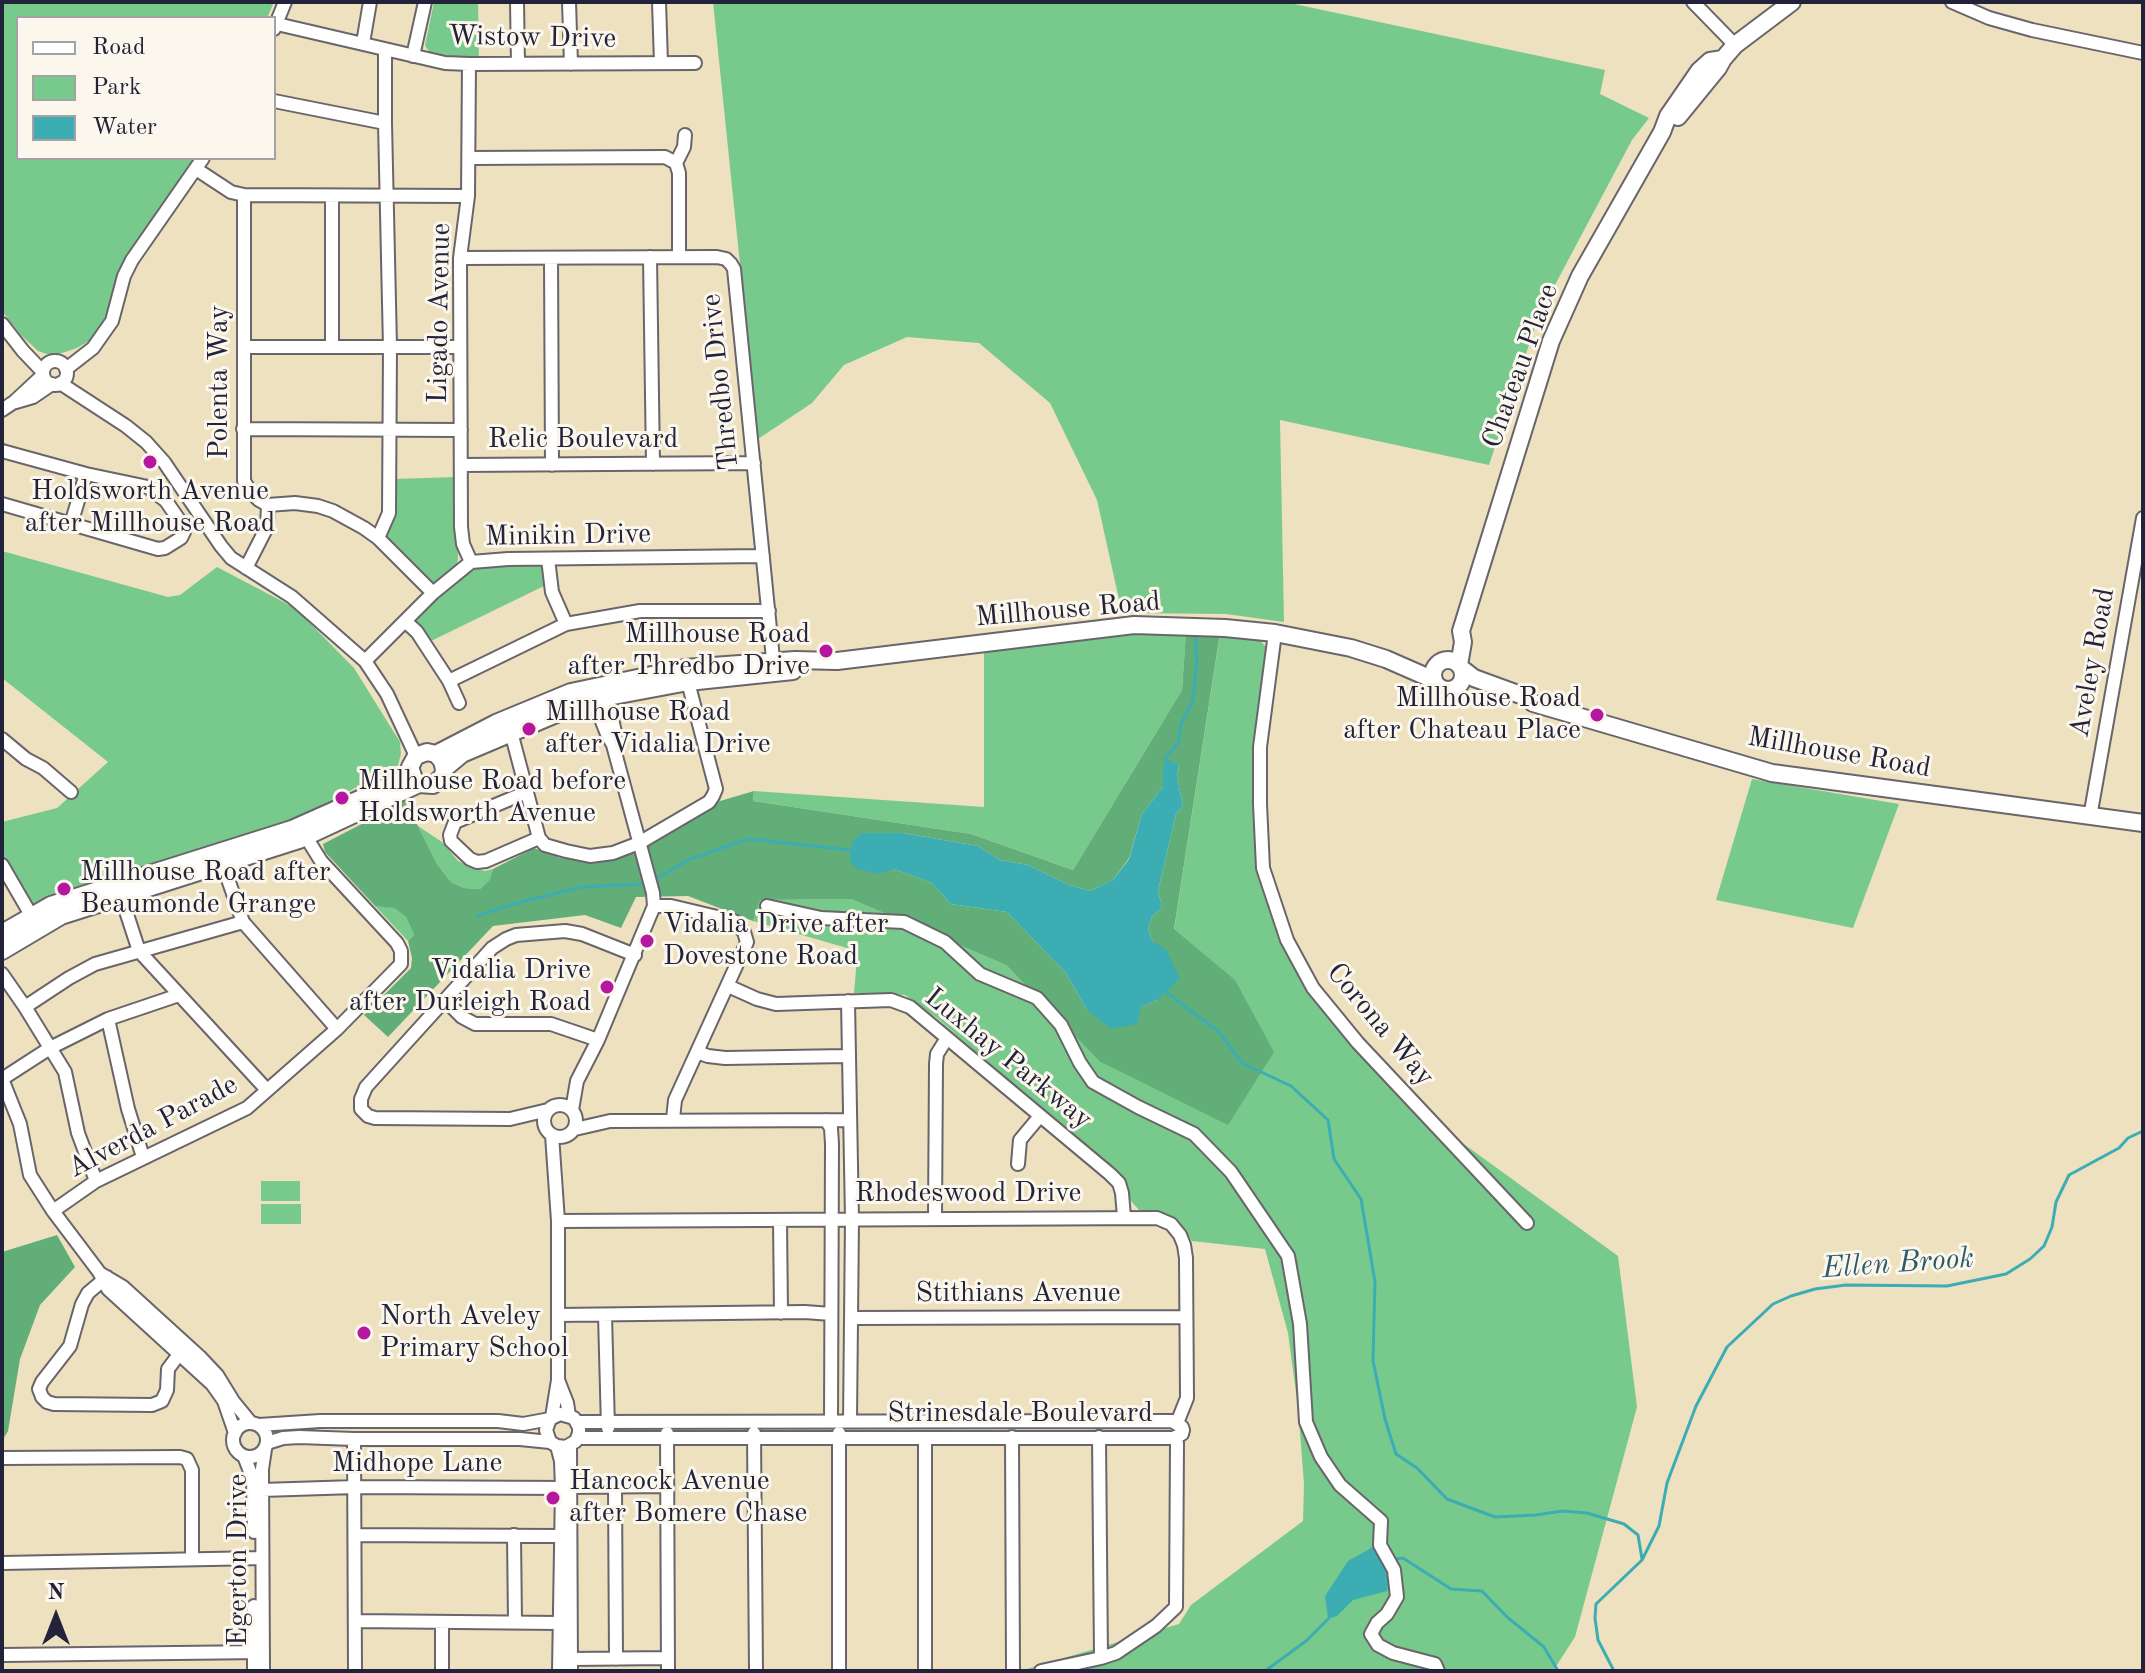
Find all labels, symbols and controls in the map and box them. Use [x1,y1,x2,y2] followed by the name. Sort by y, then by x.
[16,16,276,160] legend
[447,20,617,56] street label: Wistow Drive
[92,36,145,60] text: Road
[92,76,141,100] text: Park
[92,116,157,140] text: Water
[422,222,458,404] street label: Ligado Avenue
[1476,279,1566,453] street label: Chateau Place
[695,292,747,472] street label: Thredbo Drive
[203,305,237,459] street label: Polenta Way
[488,423,678,457] street label: Relic Boulevard
[141,453,159,471] marker: Holdsworth Avenue after Millhouse Road
[25,475,275,541] place label: Holdsworth Avenue after Millhouse Road
[485,518,651,554] street label: Minikin Drive
[974,585,1162,635] street label: Millhouse Road
[2063,585,2123,741] street label: Aveley Road
[567,618,810,684] place label: Millhouse Road after Thredbo Drive
[817,642,835,660] marker: Millhouse Road after Thredbo Drive
[1343,682,1581,748] place label: Millhouse Road after Chateau Place
[545,696,771,762] place label: Millhouse Road after Vidalia Drive
[1588,706,1606,724] marker: Millhouse Road after Chateau Place
[520,720,538,738] marker: Millhouse Road after Vidalia Drive
[1745,720,1933,786] street label: Millhouse Road
[358,765,626,831] place label: Millhouse Road before Holdsworth Avenue
[333,789,351,807] marker: Millhouse Road before Holdsworth Avenue
[80,856,331,922] place label: Millhouse Road after Beaumonde Grange
[55,880,73,898] marker: Millhouse Road after Beaumonde Grange
[663,908,889,974] place label: Vidalia Drive after Dovestone Road
[638,932,656,950] marker: Vidalia Drive after Dovestone Road
[349,954,591,1020] place label: Vidalia Drive after Durleigh Road
[1319,956,1441,1094] street label: Corona Way
[598,978,616,996] marker: Vidalia Drive after Durleigh Road
[917,981,1099,1137] street label: Luxhay Parkway
[62,1068,244,1186] street label: Alverda Parade
[855,1177,1081,1211] street label: Rhodeswood Drive
[1821,1241,1975,1287] water label: Ellen Brook
[915,1277,1121,1311] street label: Stithians Avenue
[380,1300,568,1366] place label: North Aveley Primary School
[355,1324,373,1342] marker: North Aveley Primary School
[887,1397,1153,1431] street label: Strinesdale Boulevard
[332,1447,502,1481] street label: Midhope Lane
[569,1465,807,1531] place label: Hancock Avenue after Bomere Chase
[222,1474,256,1646] street label: Egerton Drive
[544,1489,562,1507] marker: Hancock Avenue after Bomere Chase
[16,1577,96,1657] north arrow
[48,1582,64,1604] text: N

